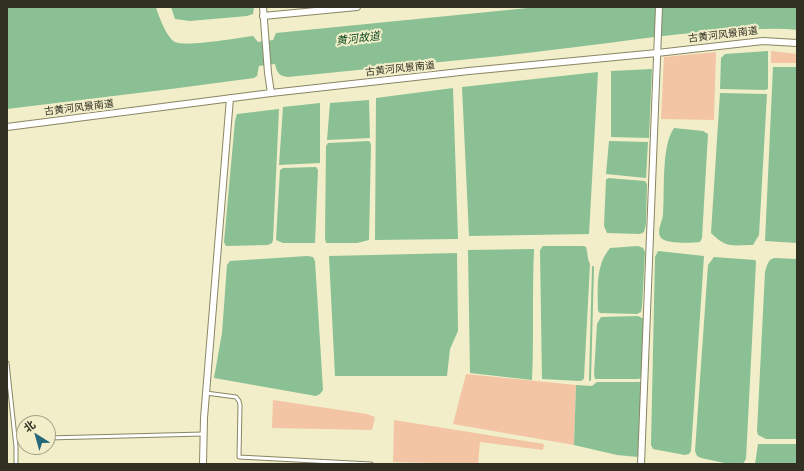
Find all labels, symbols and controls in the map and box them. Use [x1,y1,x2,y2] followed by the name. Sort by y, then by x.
[688,25,758,45] street label: 古黄河风景南道
[335,30,381,48] water label: 黄河故道
[365,59,435,79] street label: 古黄河风景南道
[44,98,114,118] street label: 古黄河风景南道
[16,415,56,455] north arrow
[20,417,38,435] text: 北

